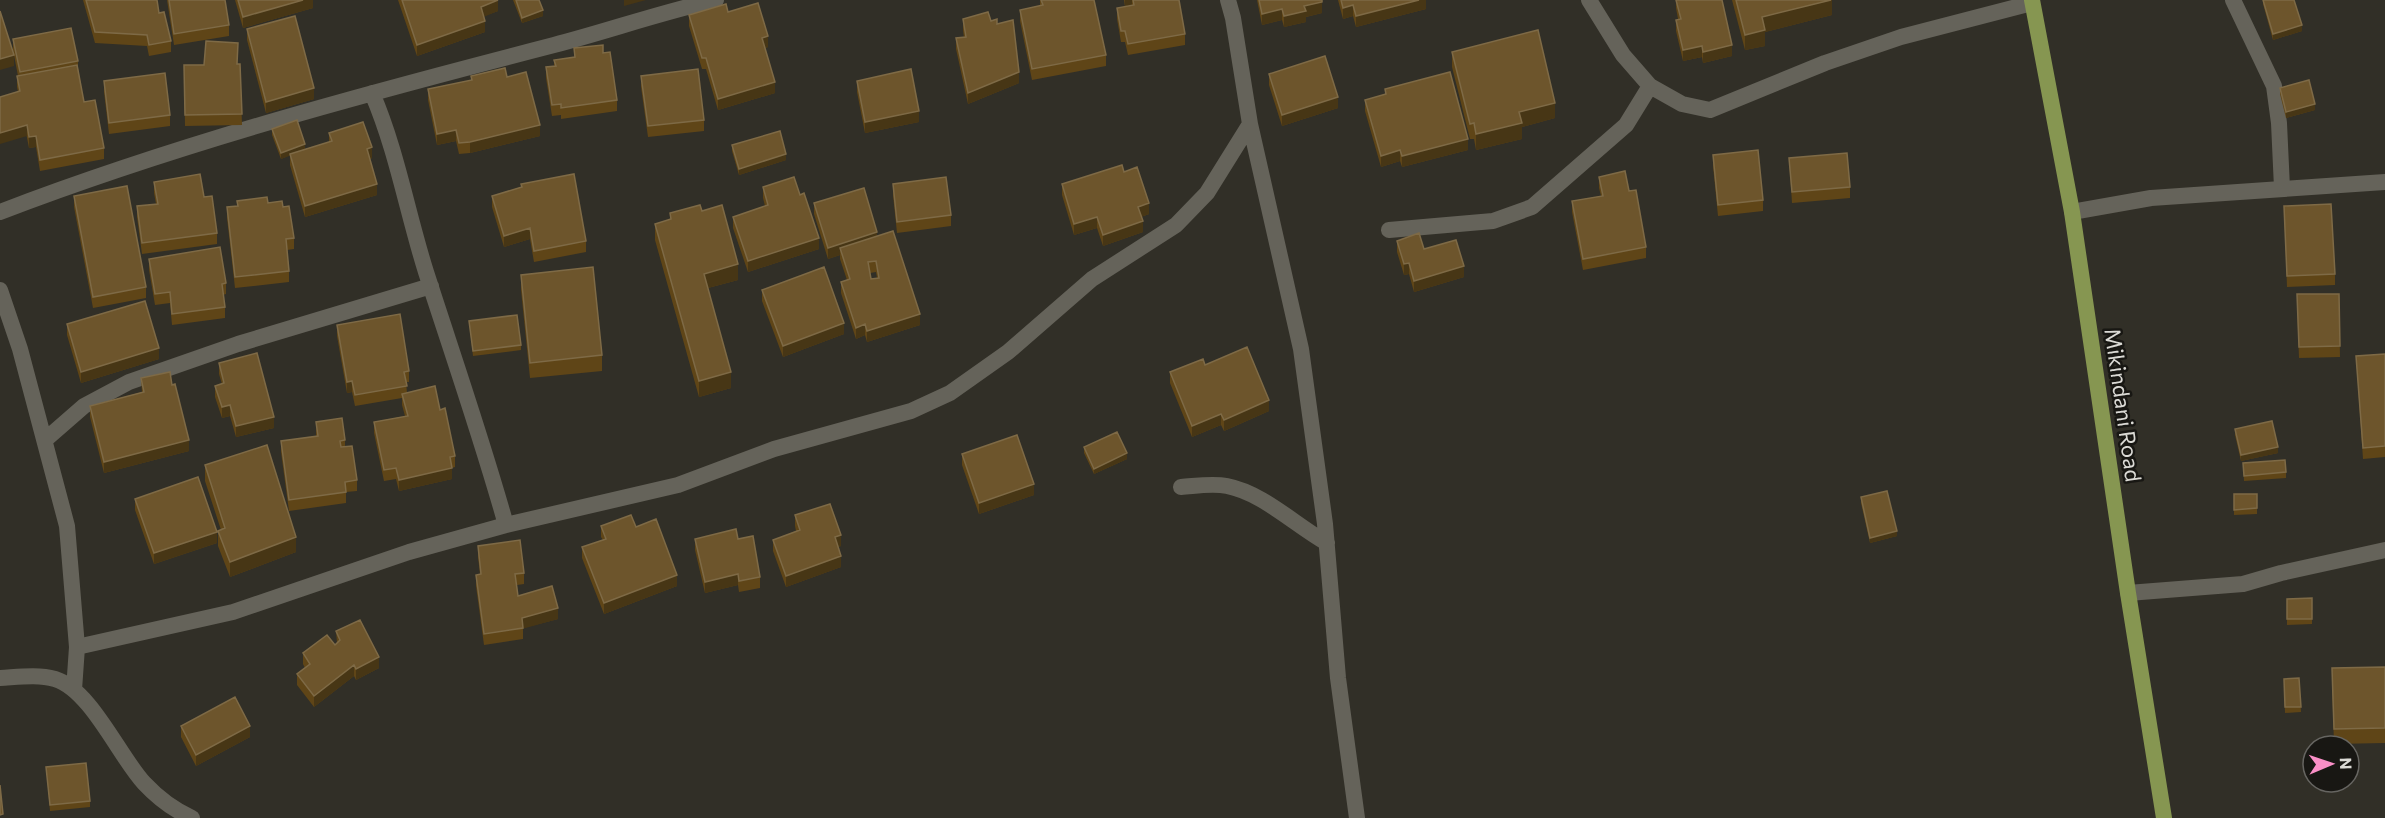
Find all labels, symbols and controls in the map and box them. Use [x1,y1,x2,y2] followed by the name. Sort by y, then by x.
[2099,326,2148,484] street label: Mikindani Road
[2301,734,2361,794] north arrow
[2337,757,2356,770] text: N

